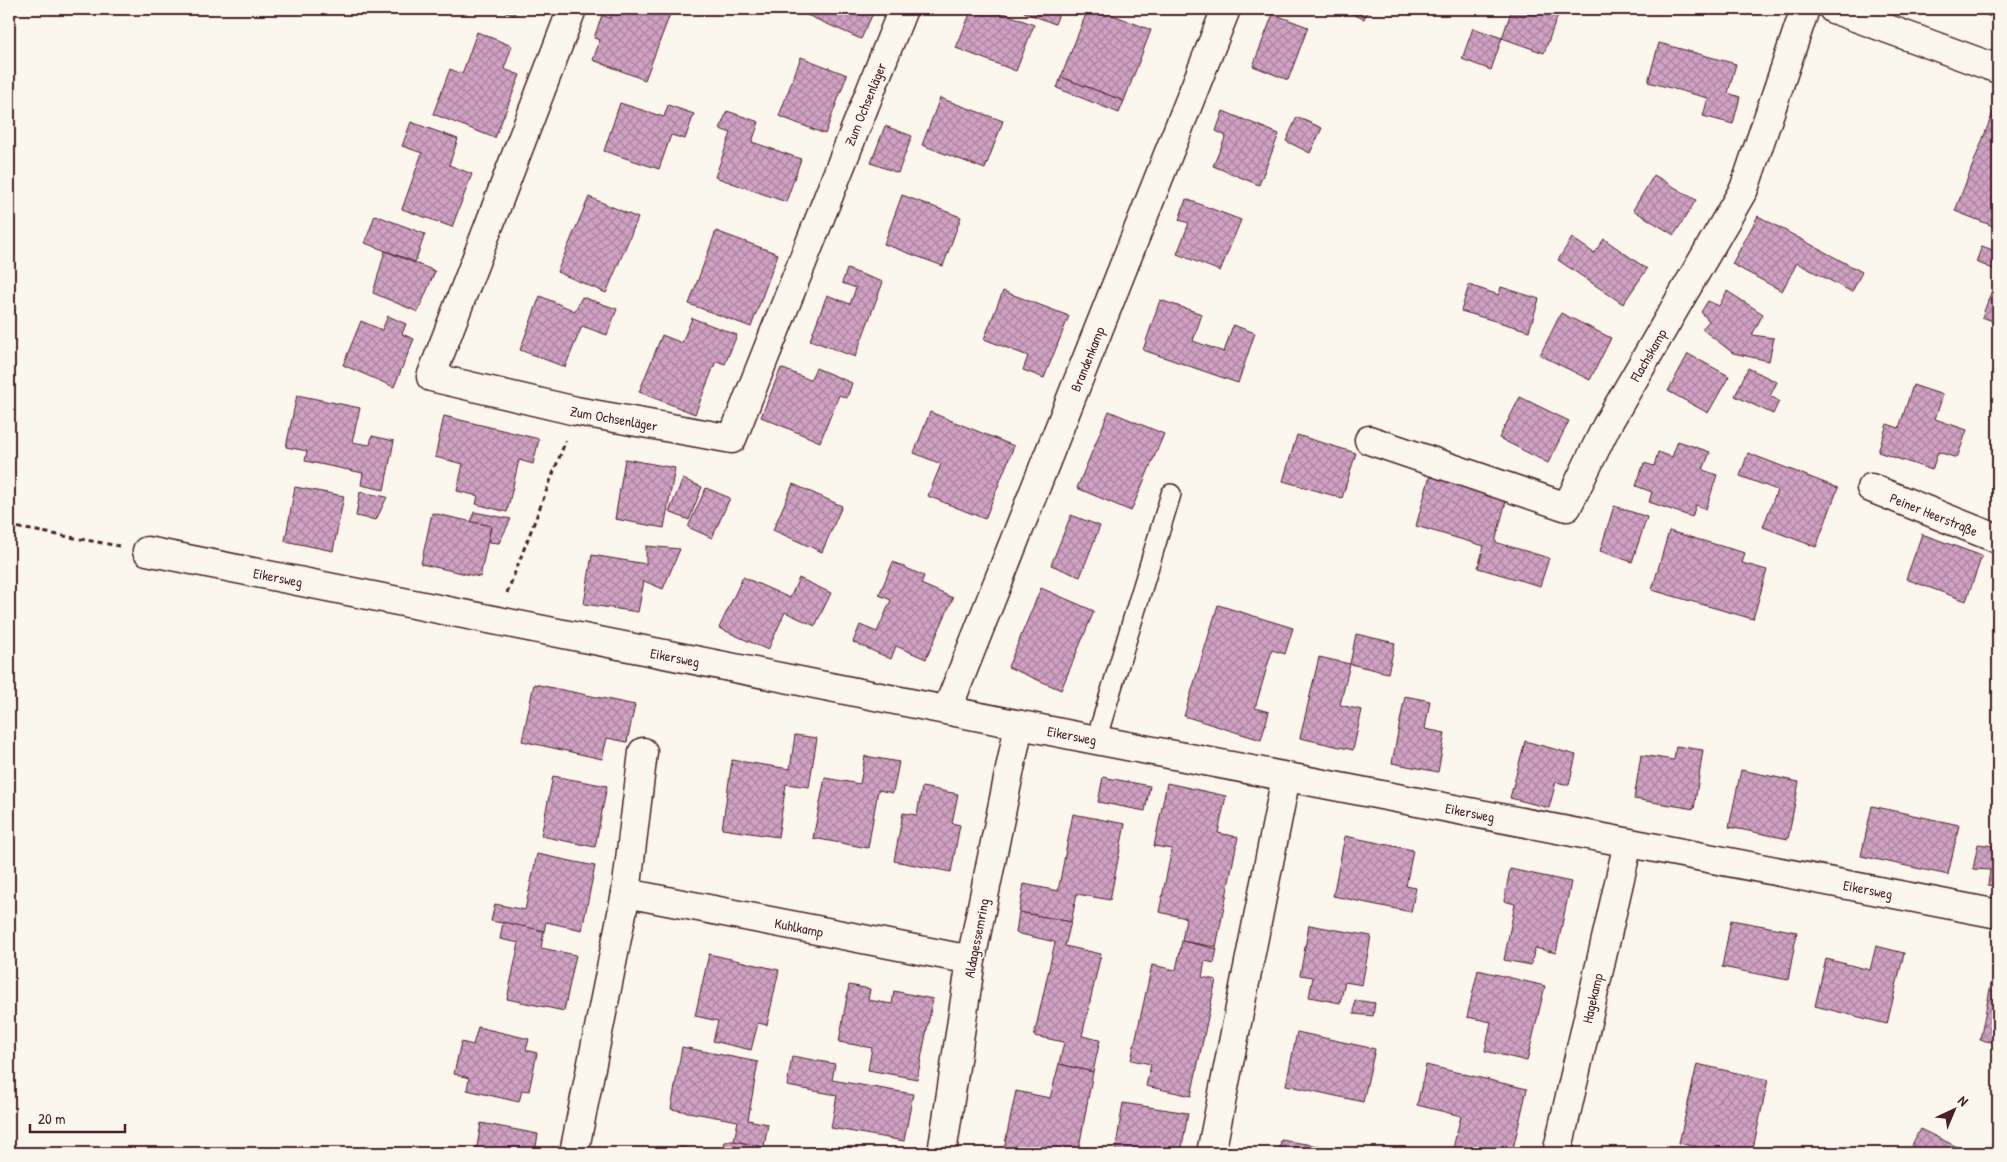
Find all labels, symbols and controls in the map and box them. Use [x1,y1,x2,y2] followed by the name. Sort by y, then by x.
[840,59,891,149] street label: Zum Ochsenläger
[1065,324,1110,395] street label: Brandenkamp
[1625,325,1672,386] street label: Flachskamp
[569,401,660,436] street label: Zum Ochsenläger
[1887,488,1981,541] street label: Peiner Heerstraße
[252,563,304,592] street label: Eikersweg
[649,643,701,672] street label: Eikersweg
[1046,721,1098,750] street label: Eikersweg
[1444,798,1496,827] street label: Eikersweg
[1842,875,1894,904] street label: Eikersweg
[959,897,994,979] street label: Aldagessemring
[773,913,825,942] street label: Kuhlkamp
[1577,971,1608,1025] street label: Hagekamp
[1930,1084,1980,1134] north arrow
[1954,1091,1973,1110] text: N
[30,1102,125,1134] scale bar
[38,1108,65,1129] text: 20 m

